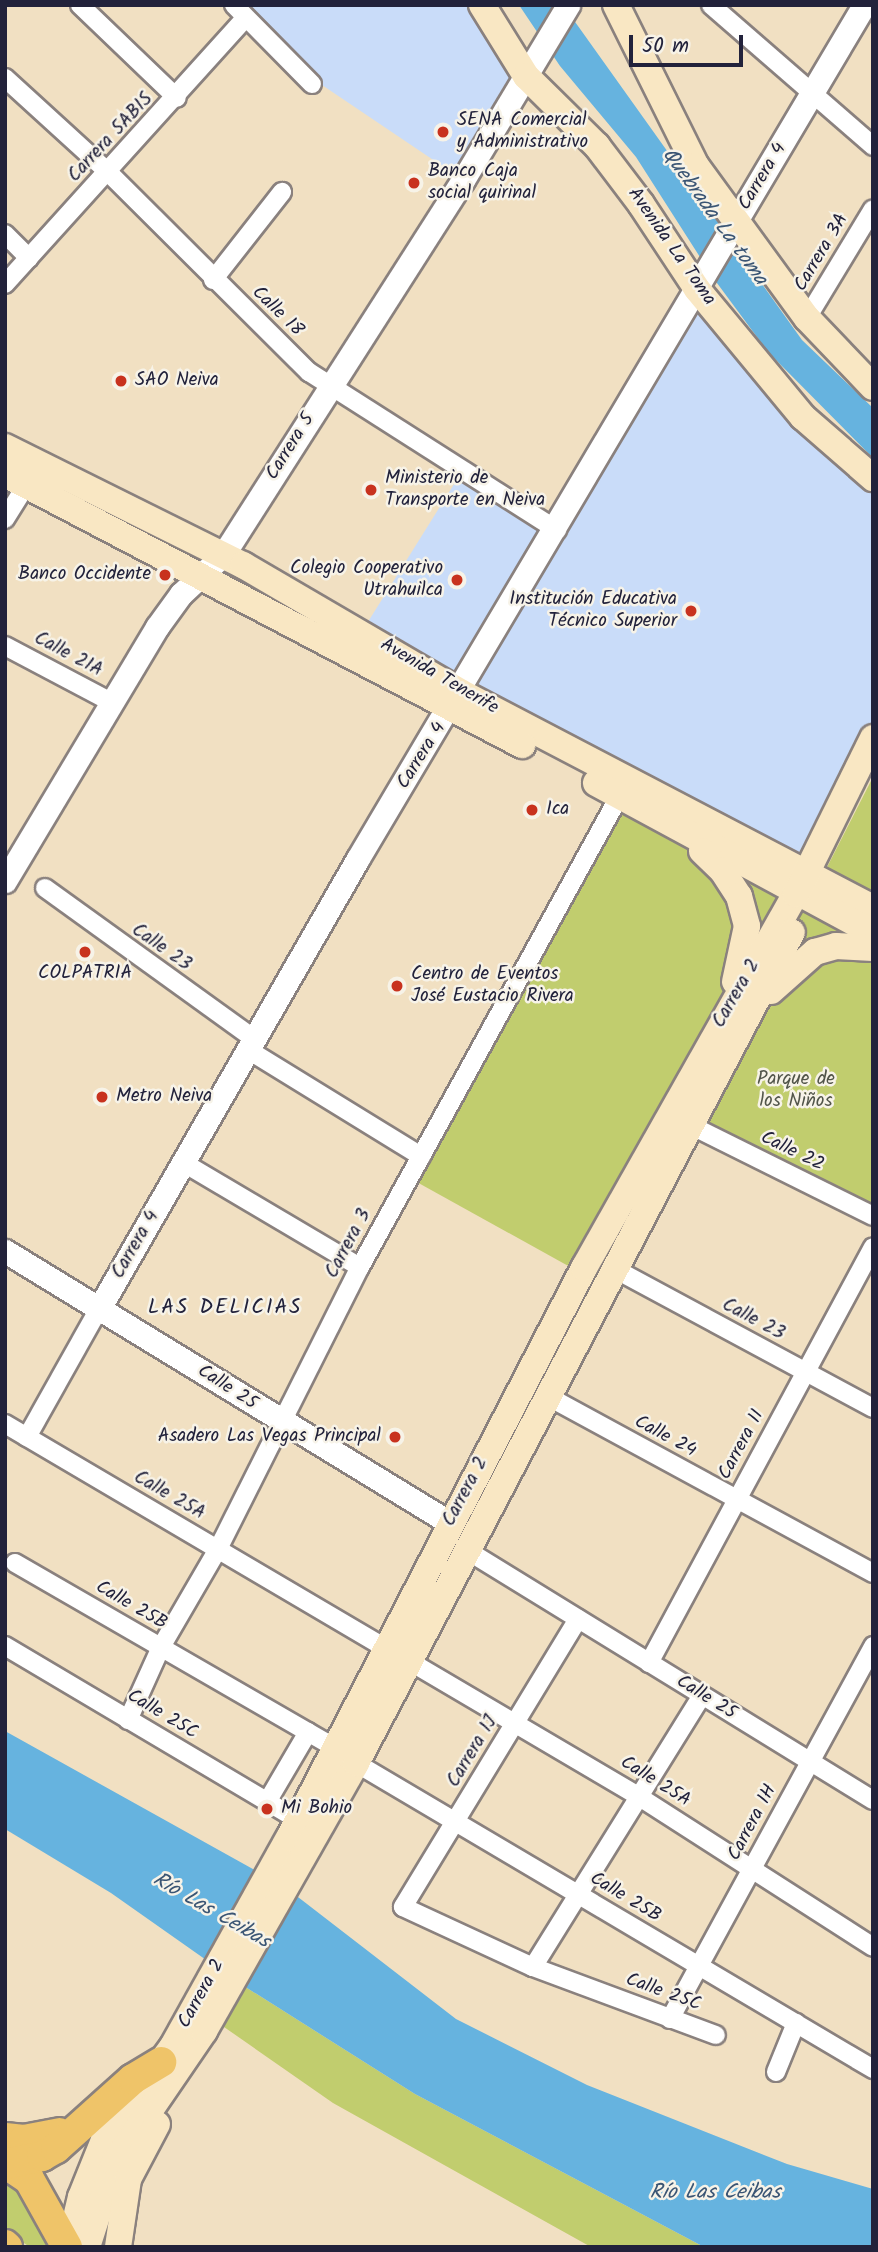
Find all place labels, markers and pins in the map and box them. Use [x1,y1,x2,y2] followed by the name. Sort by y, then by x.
[457,110,588,154] place label: SENA Comercial y Administrativo
[435,124,451,140] marker: SENA Comercial y Administrativo
[428,161,536,205] place label: Banco Caja social quirinal
[406,175,422,191] marker: Banco Caja social quirinal
[135,370,219,392] place label: SAO Neiva
[113,373,129,389] marker: SAO Neiva
[385,468,545,512] place label: Ministerio de Transporte en Neiva
[363,482,379,498] marker: Ministerio de Transporte en Neiva
[290,558,443,602] place label: Colegio Cooperativo Utrahuilca
[18,564,151,586] place label: Banco Occidente
[157,567,173,583] marker: Banco Occidente
[449,572,465,588] marker: Colegio Cooperativo Utrahuilca
[509,589,677,633] place label: Institución Educativa Técnico Superior
[683,603,699,619] marker: Institución Educativa Técnico Superior
[546,799,569,821] place label: Ica
[524,802,540,818] marker: Ica
[77,944,93,960] marker: COLPATRIA
[38,963,132,985] place label: COLPATRIA
[411,964,574,1008] place label: Centro de Eventos José Eustacio Rivera
[389,978,405,994] marker: Centro de Eventos José Eustacio Rivera
[116,1086,212,1108] place label: Metro Neiva
[94,1089,110,1105] marker: Metro Neiva
[158,1426,381,1448] place label: Asadero Las Vegas Principal
[387,1429,403,1445] marker: Asadero Las Vegas Principal
[281,1798,352,1820] place label: Mi Bohio
[259,1801,275,1817] marker: Mi Bohio

